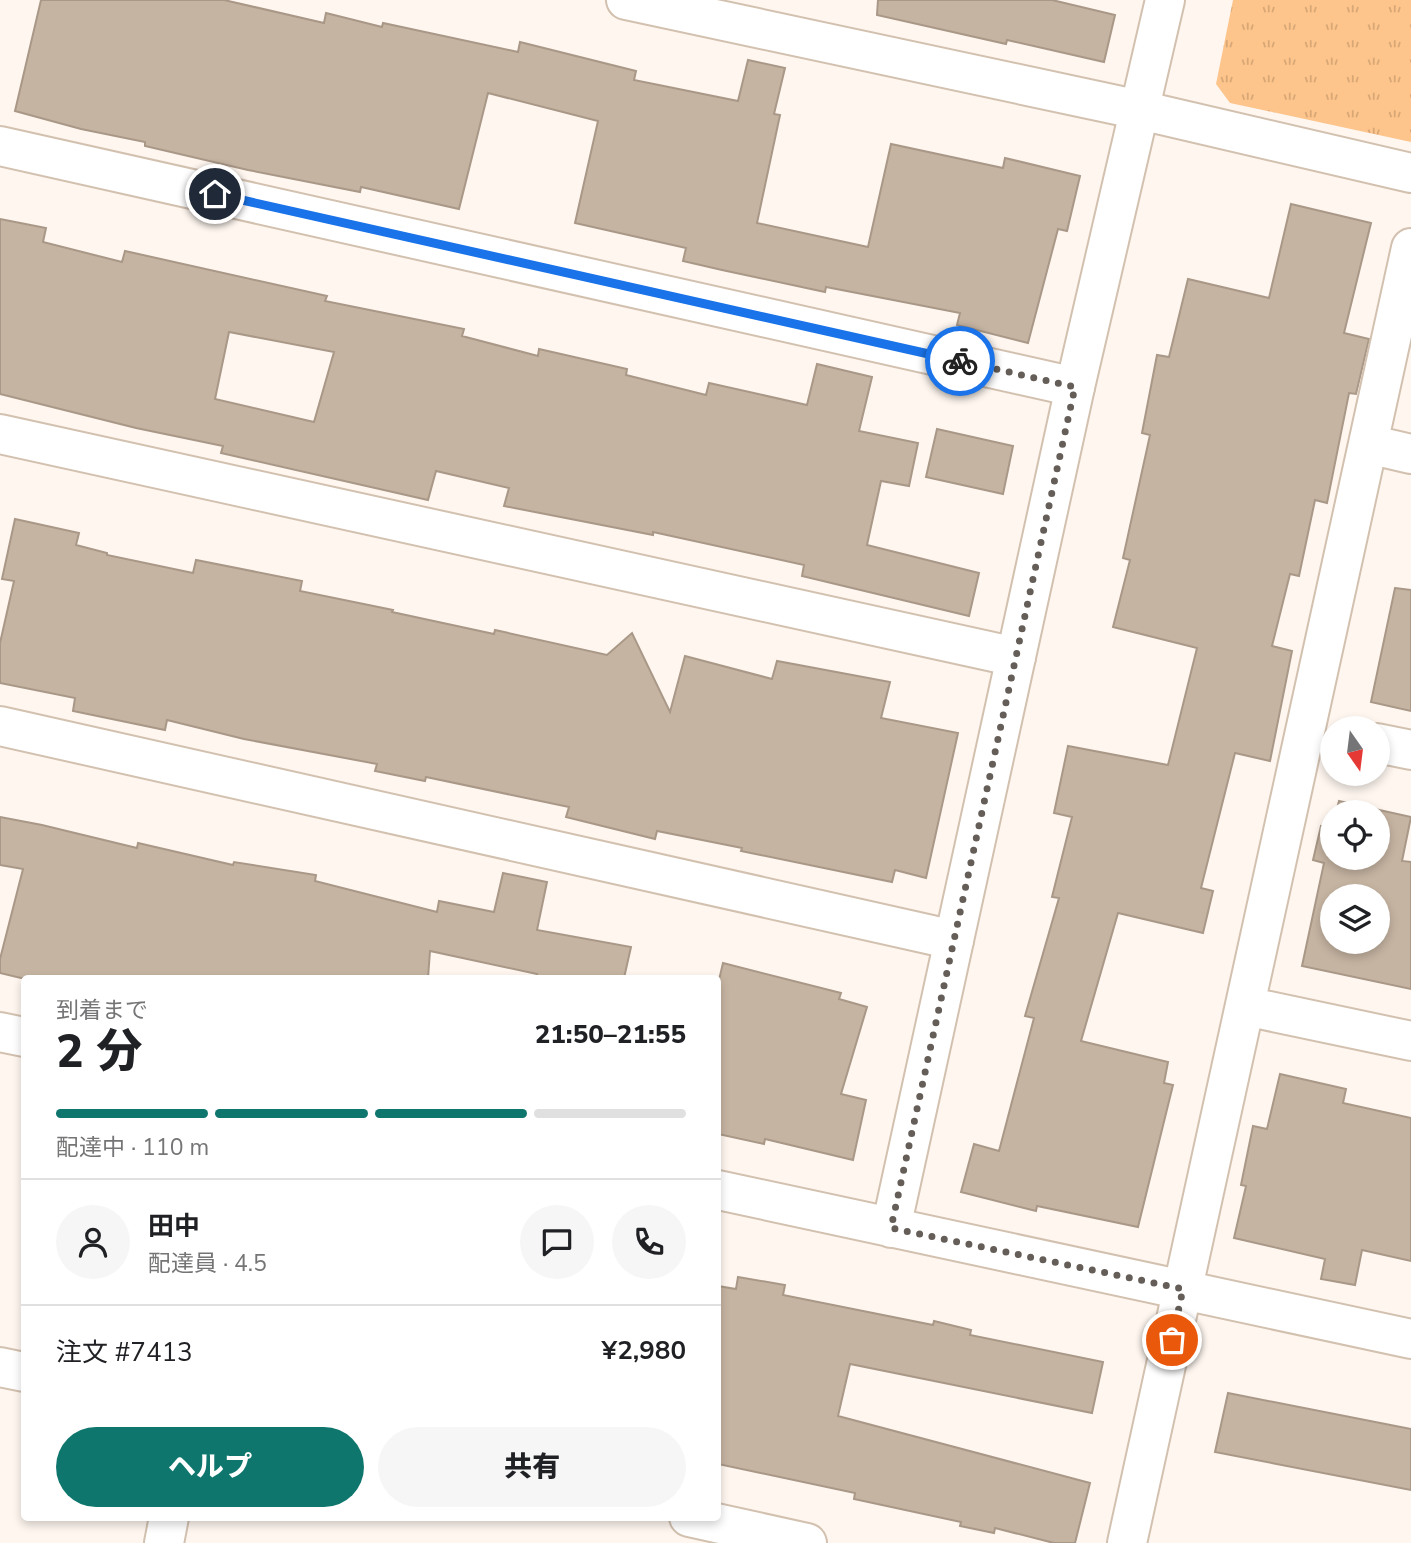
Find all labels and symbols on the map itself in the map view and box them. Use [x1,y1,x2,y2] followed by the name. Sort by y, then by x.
[185,164,245,224] pin
[925,326,995,396] courier
[1320,716,1390,786] north arrow
[1142,1310,1202,1370] pin

